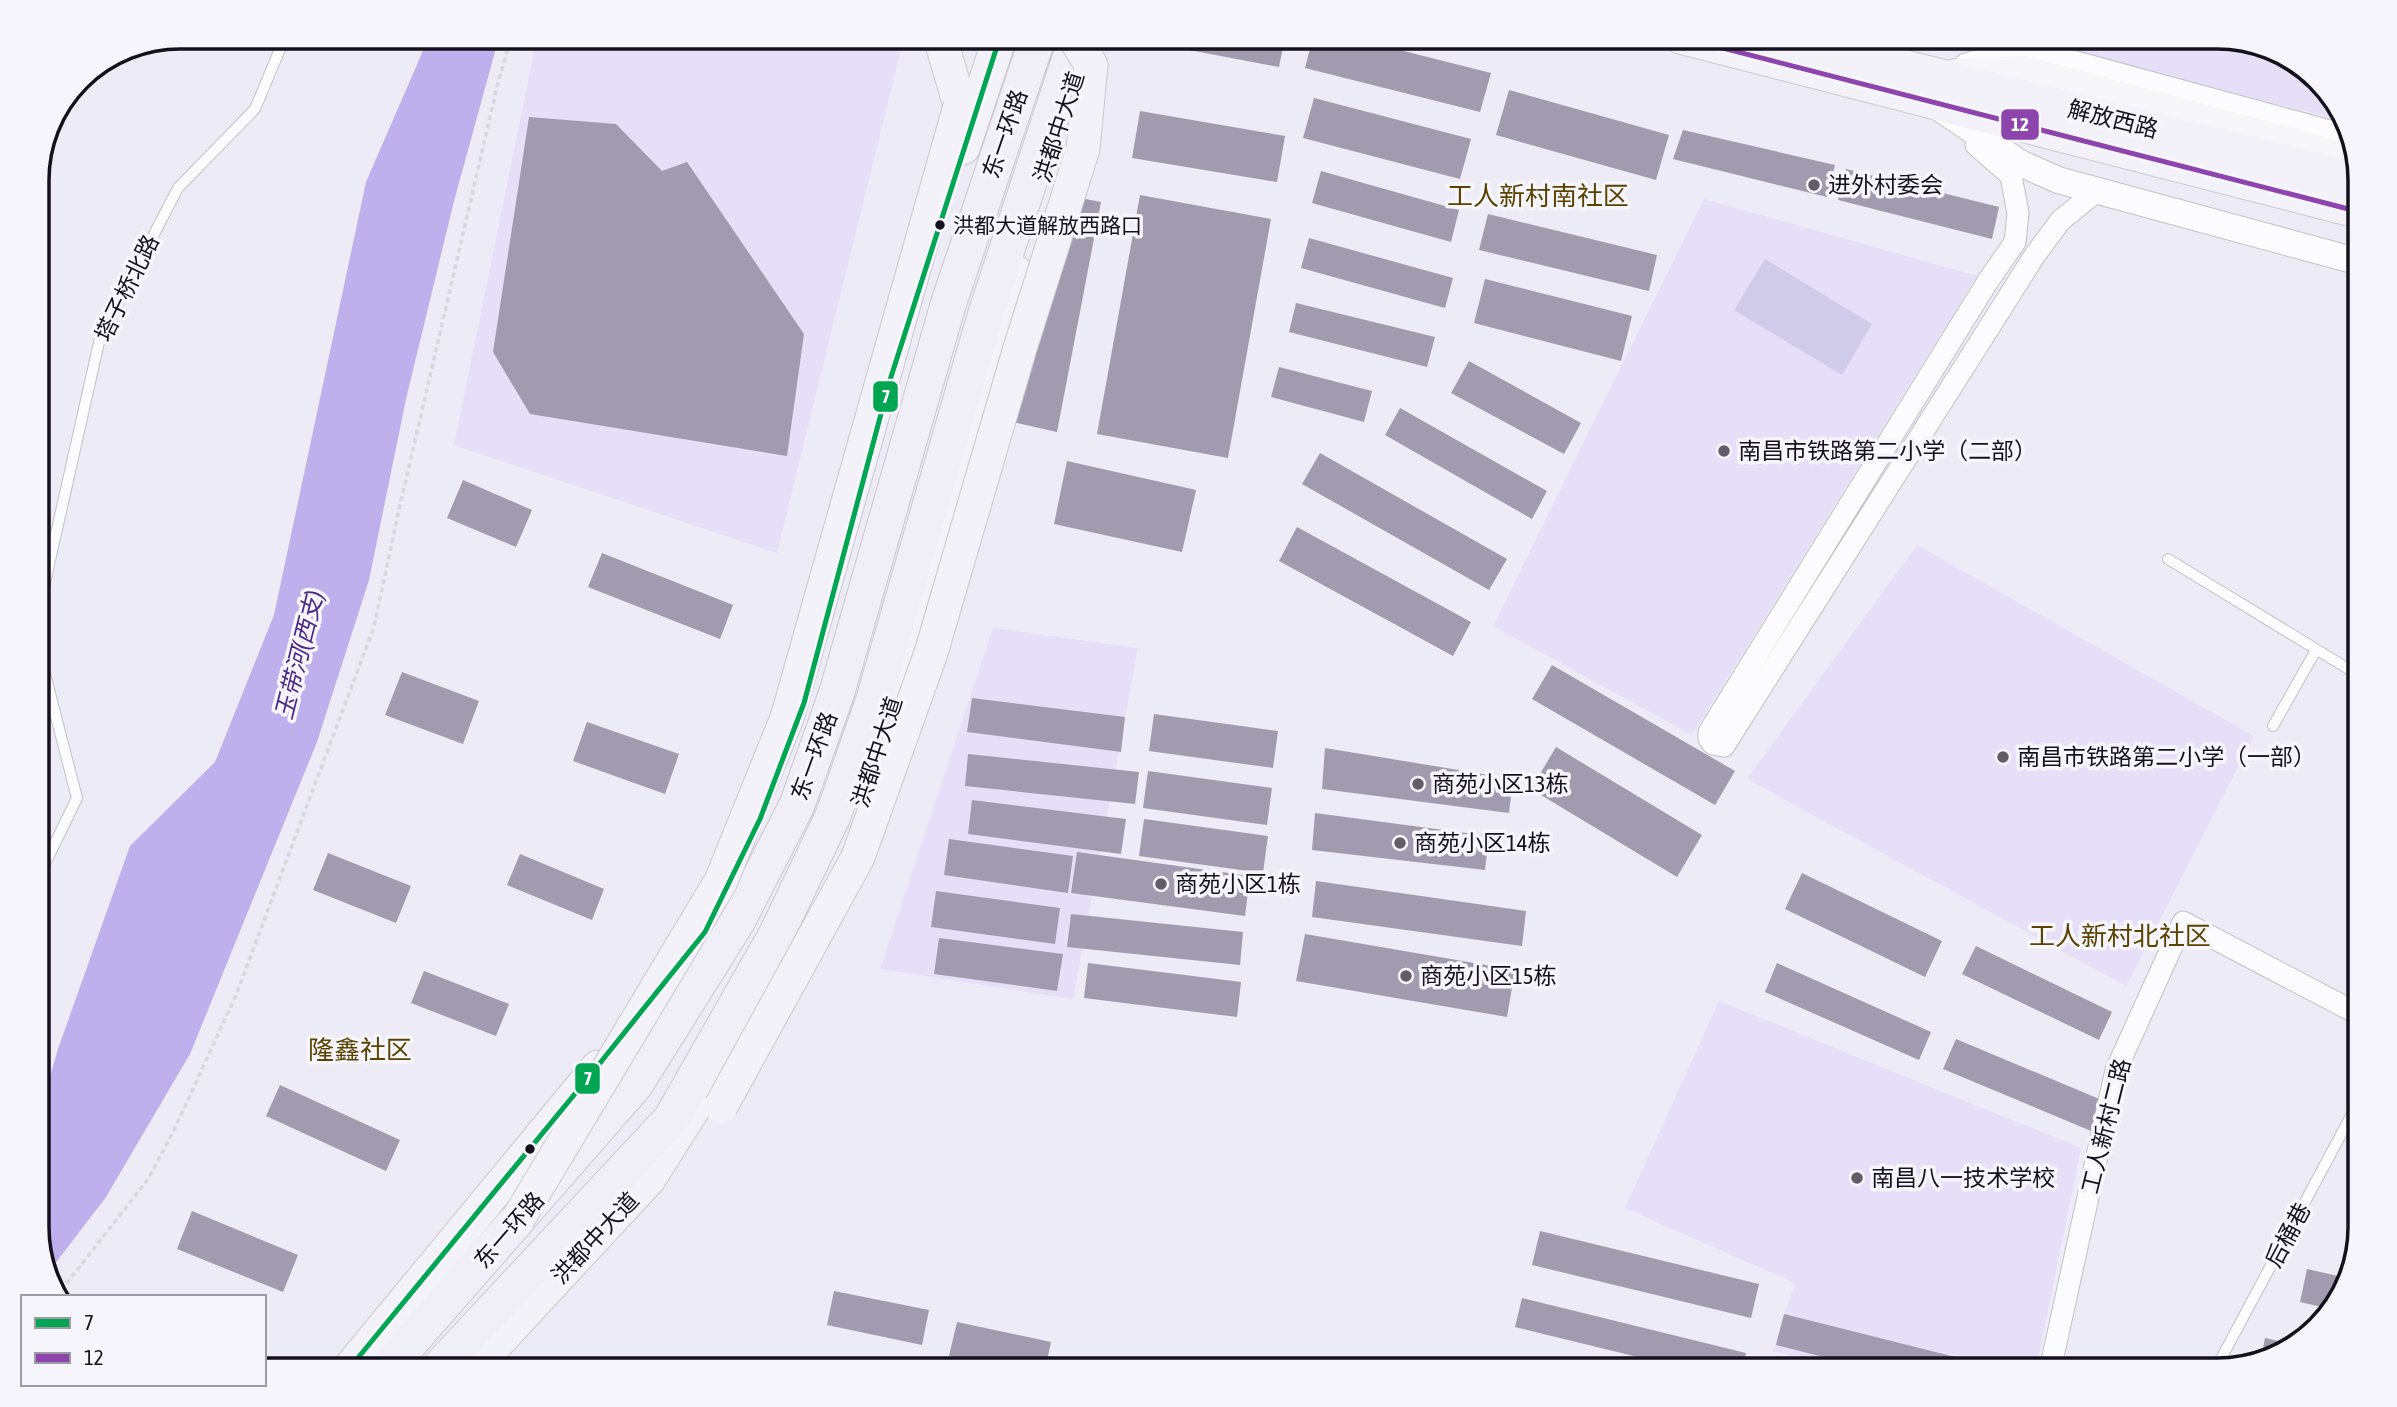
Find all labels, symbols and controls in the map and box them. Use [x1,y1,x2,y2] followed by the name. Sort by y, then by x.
[1029,68,1089,186] street label: 洪都中大道
[978,86,1032,182] street label: 东一环路
[2065,95,2161,143] street label: 解放西路
[2000,108,2040,141] line badge: 12
[2011,113,2029,135] text: 12
[1828,172,1943,198] place label: 进外村委会
[1806,177,1822,193] marker: 进外村委会
[1447,181,1629,211] district label: 工人新村南社区
[953,213,1142,237] place label: 洪都大道解放西路口
[933,218,947,232] marker: 洪都大道解放西路口
[90,231,164,345] street label: 塔子桥北路
[872,380,899,413] line badge: 7
[882,385,891,407] text: 7
[1738,438,2037,464] place label: 南昌市铁路第二小学（二部）
[1716,443,1732,459] marker: 南昌市铁路第二小学（二部）
[270,588,328,722] water label: 玉带河(西支)
[847,693,907,811] street label: 洪都中大道
[786,708,842,804] street label: 东一环路
[2017,744,2316,770] place label: 南昌市铁路第二小学（一部）
[1995,749,2011,765] marker: 南昌市铁路第二小学（一部）
[1432,771,1569,797] place label: 商苑小区13栋
[1410,776,1426,792] marker: 商苑小区13栋
[1414,830,1551,856] place label: 商苑小区14栋
[1392,835,1408,851] marker: 商苑小区14栋
[1175,871,1301,897] place label: 商苑小区1栋
[1153,876,1169,892] marker: 商苑小区1栋
[2029,921,2211,951] district label: 工人新村北社区
[1420,963,1557,989] place label: 商苑小区15栋
[1398,968,1414,984] marker: 商苑小区15栋
[308,1035,412,1065] district label: 隆鑫社区
[2077,1056,2135,1196] street label: 工人新村二路
[574,1062,601,1095] line badge: 7
[584,1067,593,1089] text: 7
[523,1142,537,1156] unlabelled marker
[1871,1165,2055,1191] place label: 南昌八一技术学校
[1849,1170,1865,1186] marker: 南昌八一技术学校
[469,1187,549,1273] street label: 东一环路
[546,1187,644,1289] street label: 洪都中大道
[2260,1198,2316,1272] street label: 后桶巷
[21,1295,266,1386] legend
[84,1310,94,1334] text: 7
[84,1345,104,1369] text: 12

